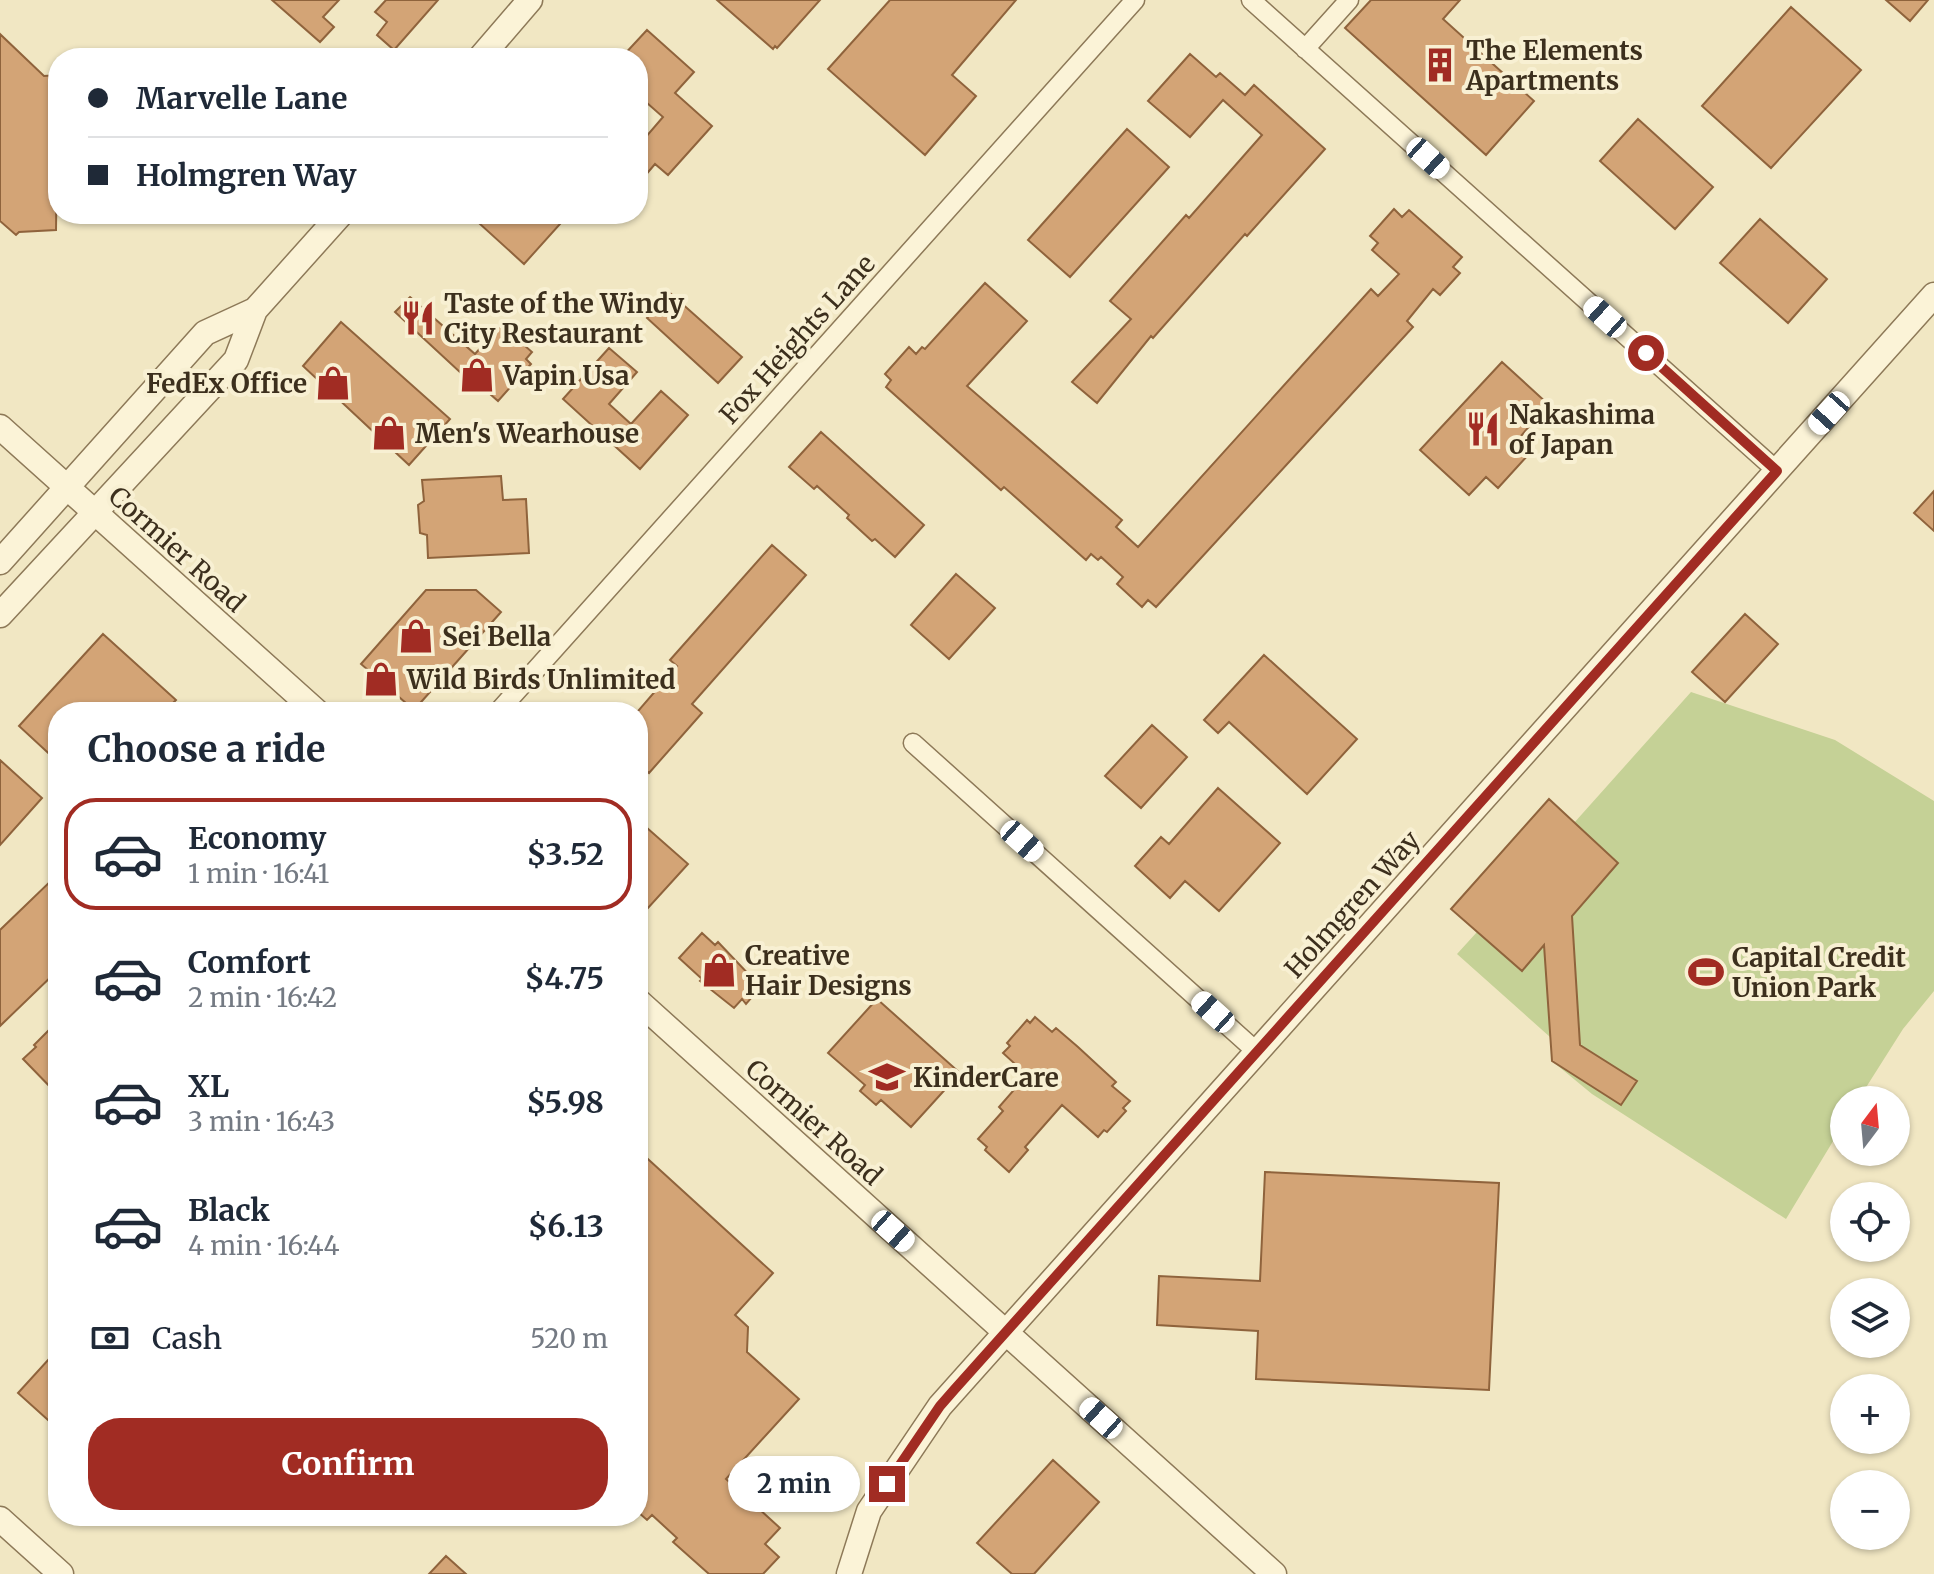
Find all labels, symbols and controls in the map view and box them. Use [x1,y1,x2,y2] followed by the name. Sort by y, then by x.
[1465,34,1643,97] place label: The Elements Apartments
[1421,46,1459,84] building icon: The Elements Apartments
[136,79,348,117] text: Marvelle Lane
[1402,133,1454,183] car
[136,156,357,194] text: Holmgren Way
[712,248,882,430] street label: Fox Heights Lane
[444,287,685,350] place label: Taste of the Windy City Restaurant
[1579,292,1631,342] car
[399,299,437,337] restaurant icon: Taste of the Windy City Restaurant
[1628,335,1664,371] route start
[458,356,496,394] shop icon: Vapin Usa
[502,359,629,392] place label: Vapin Usa
[314,364,352,402] shop icon: FedEx Office
[146,367,307,400] place label: FedEx Office
[1804,387,1854,439] car
[1509,398,1655,461] place label: Nakashima of Japan
[1464,410,1502,448] restaurant icon: Nakashima of Japan
[370,414,408,452] shop icon: Men's Wearhouse
[415,417,639,450] place label: Men's Wearhouse
[102,479,252,619] street label: Cormier Road
[397,617,435,655] shop icon: Sei Bella
[442,620,551,653] place label: Sei Bella
[362,660,400,698] shop icon: Wild Birds Unlimited
[406,663,675,696] place label: Wild Birds Unlimited
[88,727,325,772] text: Choose a ride
[996,816,1048,866] car
[92,818,164,890] icon: car
[188,819,326,857] text: Economy
[1277,823,1427,984] street label: Holmgren Way
[527,835,604,873] text: $3.52
[188,857,329,890] text: 1 min · 16:41
[745,939,912,1002] place label: Creative Hair Designs
[1732,941,1906,1004] place label: Capital Credit Union Park
[92,942,164,1014] icon: car
[188,943,311,981] text: Comfort
[700,951,738,989] shop icon: Creative Hair Designs
[1687,953,1725,991] sports icon: Capital Credit Union Park
[525,959,604,997] text: $4.75
[188,981,337,1014] text: 2 min · 16:42
[1187,987,1239,1037] car
[739,1052,889,1192] street label: Cormier Road
[868,1058,906,1096] school or university icon: KinderCare
[913,1061,1059,1094] place label: KinderCare
[92,1066,164,1138] icon: car
[188,1067,229,1105] text: XL
[526,1083,604,1121] text: $5.98
[1830,1086,1910,1166] north arrow
[1830,1086,1910,1550] map controls
[188,1105,335,1138] text: 3 min · 16:43
[1830,1182,1910,1262] button: locate
[92,1190,164,1262] icon: car
[188,1191,270,1229] text: Black
[867,1206,919,1256] car
[528,1207,604,1245] text: $6.13
[188,1229,340,1262] text: 4 min · 16:44
[1830,1278,1910,1358] button: layers
[88,1316,132,1360] icon: cash
[152,1319,222,1357] text: Cash
[530,1322,608,1355] text: 520 m
[1830,1374,1910,1454] button: +
[1075,1393,1127,1443] car
[88,1418,608,1510] button: Confirm
[727,1456,859,1512] callout: 2 min
[869,1466,905,1502] route end
[757,1467,831,1500] text: 2 min
[1830,1470,1910,1550] button: −

